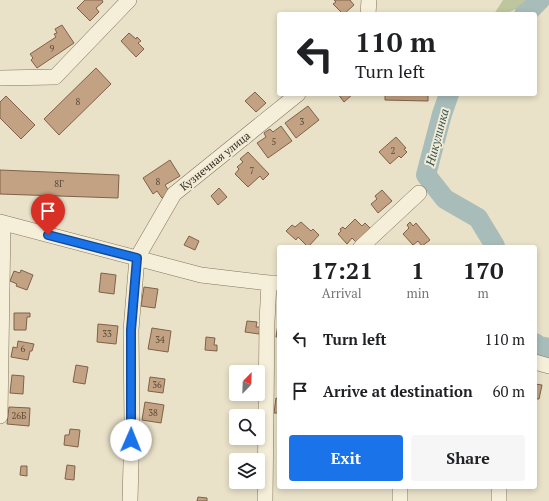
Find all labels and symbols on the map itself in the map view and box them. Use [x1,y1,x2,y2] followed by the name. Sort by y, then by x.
[50,43,55,55] house number: 9
[76,96,81,108] house number: 8
[422,107,452,168] water label: Никулинка
[300,116,305,128] house number: 3
[177,128,253,194] street label: Кузнечная улица
[272,136,277,148] house number: 5
[391,145,396,157] house number: 2
[250,165,255,177] house number: 7
[156,176,161,188] house number: 8
[54,178,64,190] house number: 8Г
[31,194,65,235] pin
[102,328,112,340] house number: 33
[155,334,165,346] house number: 34
[21,343,26,355] house number: 6
[229,365,265,401] north arrow
[152,379,162,391] house number: 36
[148,407,158,419] house number: 38
[12,410,27,422] house number: 26Б
[110,419,152,461] position arrow

